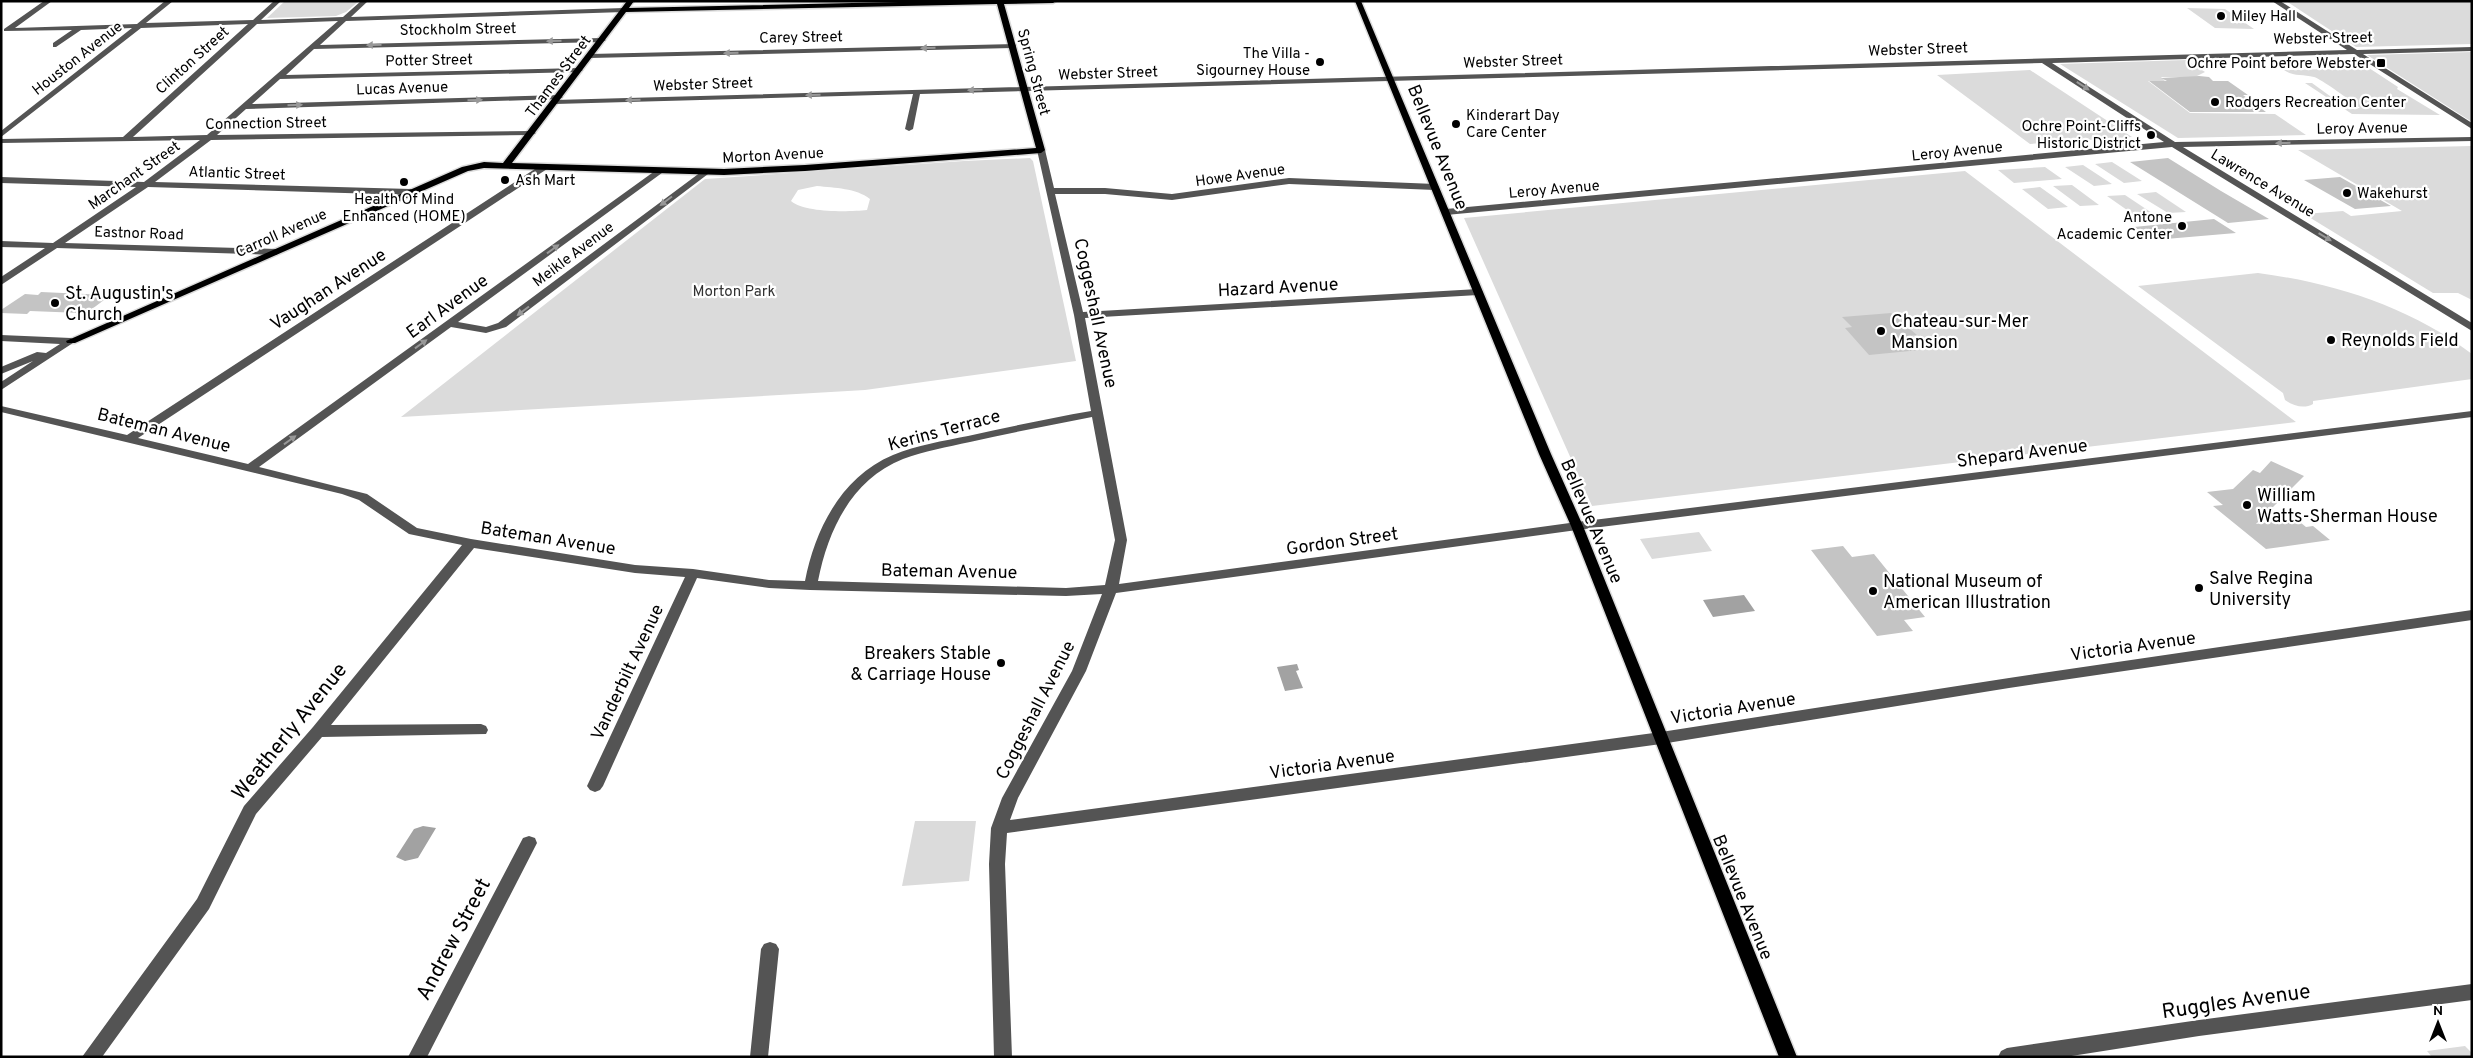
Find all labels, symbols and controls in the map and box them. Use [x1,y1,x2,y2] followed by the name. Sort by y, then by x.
[2231,8,2296,27] place label: Miley Hall
[2215,10,2227,22] marker: Miley Hall
[29,18,127,100] street label: Houston Avenue
[399,20,517,41] street label: Stockholm Street
[152,23,234,99] street label: Clinton Street
[1012,27,1053,118] street label: Spring Street
[759,28,843,49] street label: Carey Street
[2273,29,2373,50] street label: Webster Street
[522,32,596,122] street label: Thames Street
[545,37,561,45] one-way arrow
[1868,39,1968,62] street label: Webster Street
[366,41,382,49] one-way arrow
[920,44,936,52] one-way arrow
[1196,45,1310,81] place label: The Villa - Sigourney House
[723,49,739,57] one-way arrow
[385,51,473,72] street label: Potter Street
[1463,51,1563,74] street label: Webster Street
[2187,55,2371,74] place label: Ochre Point before Webster
[1314,56,1326,68] marker: The Villa - Sigourney House
[2375,57,2387,69] marker: Ochre Point before Webster
[1058,63,1158,86] street label: Webster Street
[653,74,753,97] street label: Webster Street
[356,78,448,101] street label: Lucas Avenue
[2076,81,2090,91] one-way arrow
[1401,82,1472,214] street label: Bellevue Avenue
[967,87,983,95] one-way arrow
[805,91,821,99] one-way arrow
[2225,94,2406,113] place label: Rodgers Recreation Center
[467,95,483,103] one-way arrow
[625,96,641,104] one-way arrow
[2209,96,2221,108] marker: Rodgers Recreation Center
[287,101,303,109] one-way arrow
[1466,107,1560,143] place label: Kinderart Day Care Center
[205,114,327,135] street label: Connection Street
[1450,118,1462,130] marker: Kinderart Day Care Center
[2022,118,2141,154] place label: Ochre Point-Cliffs Historic District
[2316,119,2408,140] street label: Leroy Avenue
[2145,129,2157,141] marker: Ochre Point-Cliffs Historic District
[85,137,185,215] street label: Marchant Street
[1911,138,2004,167] street label: Leroy Avenue
[2275,139,2291,147] one-way arrow
[722,144,824,169] street label: Morton Avenue
[2207,146,2318,223] street label: Lawrence Avenue
[1194,161,1286,192] street label: Howe Avenue
[188,163,286,186] street label: Atlantic Street
[515,172,576,191] place label: Ash Mart
[499,174,511,186] marker: Ash Mart
[398,176,410,188] marker: Health Of Mind Enhanced (HOME)
[1508,177,1600,204] street label: Leroy Avenue
[2357,185,2428,204] place label: Wakehurst
[2341,187,2353,199] marker: Wakehurst
[342,191,466,227] place label: Health Of Mind Enhanced (HOME)
[660,196,673,207] one-way arrow
[233,206,330,263] street label: Carroll Avenue
[2057,209,2172,245] place label: Antone Academic Center
[529,218,618,292] street label: Meikle Avenue
[2176,220,2188,232] marker: Antone Academic Center
[94,223,184,246] street label: Eastnor Road
[2318,232,2331,242] one-way arrow
[1067,236,1122,390] street label: Coggeshall Avenue
[266,244,391,336] street label: Vaughan Avenue
[546,244,560,254] one-way arrow
[402,270,493,345] street label: Earl Avenue
[1217,274,1339,303] street label: Hazard Avenue
[65,283,174,327] place label: St. Augustin's Church
[692,283,776,302] park label: Morton Park
[49,297,61,309] marker: St. Augustin's Church
[517,305,530,316] one-way arrow
[1891,311,2029,355] place label: Chateau-sur-Mer Mansion
[1875,325,1887,337] marker: Chateau-sur-Mer Mansion
[2341,330,2459,353] place label: Reynolds Field
[2325,334,2337,346] marker: Reynolds Field
[414,339,428,349] one-way arrow
[95,404,233,459] street label: Bateman Avenue
[886,405,1003,458] street label: Kerins Terrace
[283,435,297,445] one-way arrow
[1956,435,2089,474] street label: Shepard Avenue
[1554,456,1627,587] street label: Bellevue Avenue
[2257,485,2438,529] place label: William Watts-Sherman House
[2241,499,2253,511] marker: William Watts-Sherman House
[479,517,617,562] street label: Bateman Avenue
[1285,523,1400,562] street label: Gordon Street
[881,560,1017,585] street label: Bateman Avenue
[2209,568,2313,612] place label: Salve Regina University
[1883,571,2051,615] place label: National Museum of American Illustration
[2193,582,2205,594] marker: Salve Regina University
[1867,585,1879,597] marker: National Museum of American Illustration
[587,601,670,744] street label: Vanderbilt Avenue
[2069,627,2197,668] street label: Victoria Avenue
[991,637,1081,784] street label: Coggeshall Avenue
[850,643,991,687] place label: Breakers Stable & Carriage House
[995,657,1007,669] marker: Breakers Stable & Carriage House
[226,658,354,806] street label: Weatherly Avenue
[1669,688,1797,731] street label: Victoria Avenue
[1268,745,1396,786] street label: Victoria Avenue
[1706,832,1777,964] street label: Bellevue Avenue
[411,874,498,1006] street label: Andrew Street
[2160,979,2312,1026] street label: Ruggles Avenue
[2413,998,2463,1048] north arrow
[2433,1003,2443,1020] text: N

